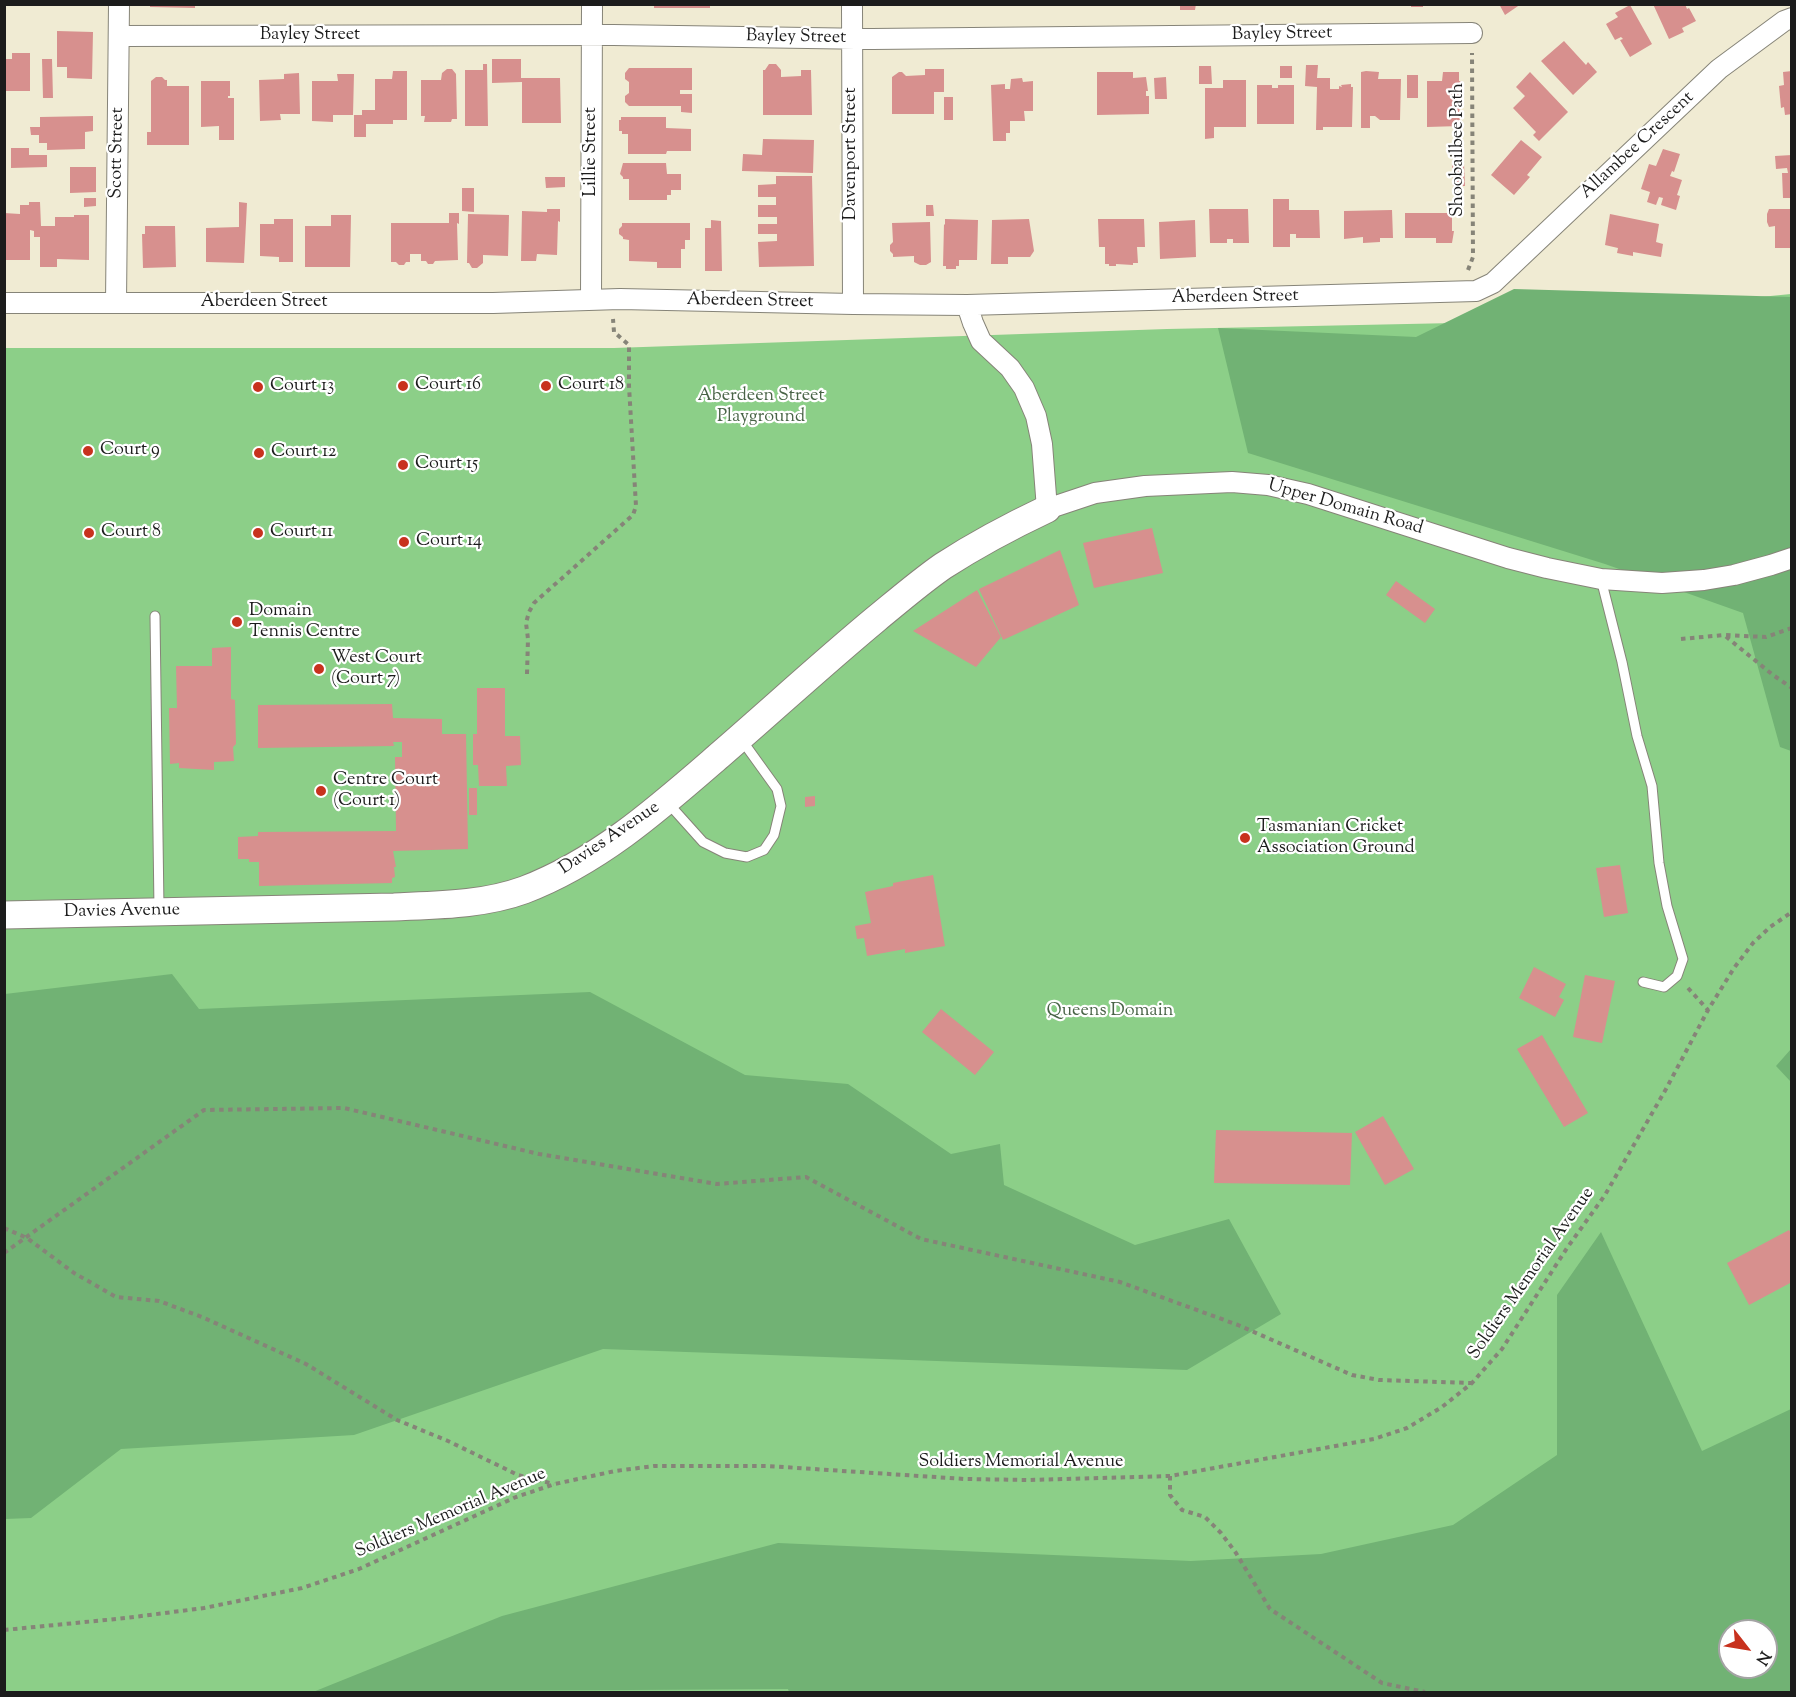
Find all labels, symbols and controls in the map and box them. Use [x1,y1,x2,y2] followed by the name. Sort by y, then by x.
[1232,23,1332,47] street label: Bayley Street
[260,25,360,47] street label: Bayley Street
[746,26,846,50] street label: Bayley Street
[1448,83,1470,217] street label: Shoobailbee Path
[841,87,863,221] street label: Davenport Street
[1577,88,1699,204] street label: Allambee Crescent
[106,107,130,199] street label: Scott Street
[581,107,603,197] street label: Lillie Street
[1171,286,1299,310] street label: Aberdeen Street
[686,290,814,314] street label: Aberdeen Street
[200,292,328,314] street label: Aberdeen Street
[415,375,481,397] place label: Court 16
[558,375,624,397] place label: Court 18
[270,376,334,398] place label: Court 13
[396,379,410,393] marker: Court 16
[539,379,553,393] marker: Court 18
[251,380,265,394] marker: Court 13
[697,386,825,428] park label: Aberdeen Street Playground
[100,440,160,462] place label: Court 9
[271,442,337,464] place label: Court 12
[81,444,95,458] marker: Court 9
[252,446,266,460] marker: Court 12
[415,454,478,476] place label: Court 15
[396,458,410,472] marker: Court 15
[1265,475,1425,541] street label: Upper Domain Road
[101,522,161,544] place label: Court 8
[270,522,333,544] place label: Court 11
[82,526,96,540] marker: Court 8
[251,526,265,540] marker: Court 11
[416,531,482,553] place label: Court 14
[397,535,411,549] marker: Court 14
[249,601,360,644] place label: Domain Tennis Centre
[230,615,244,629] marker: Domain Tennis Centre
[331,648,422,690] place label: West Court (Court 7)
[312,662,326,676] marker: West Court (Court 7)
[333,770,438,812] place label: Centre Court (Court 1)
[314,784,328,798] marker: Centre Court (Court 1)
[556,798,664,880] street label: Davies Avenue
[1257,817,1415,860] place label: Tasmanian Cricket Association Ground
[1238,831,1252,845] marker: Tasmanian Cricket Association Ground
[64,900,180,924] street label: Davies Avenue
[1047,1001,1173,1023] park label: Queens Domain
[1464,1184,1600,1364] street label: Soldiers Memorial Avenue
[919,1452,1123,1474] street label: Soldiers Memorial Avenue
[352,1464,550,1564] street label: Soldiers Memorial Avenue
[1718,1619,1778,1679] north arrow
[1749,1646,1775,1669] text: N

